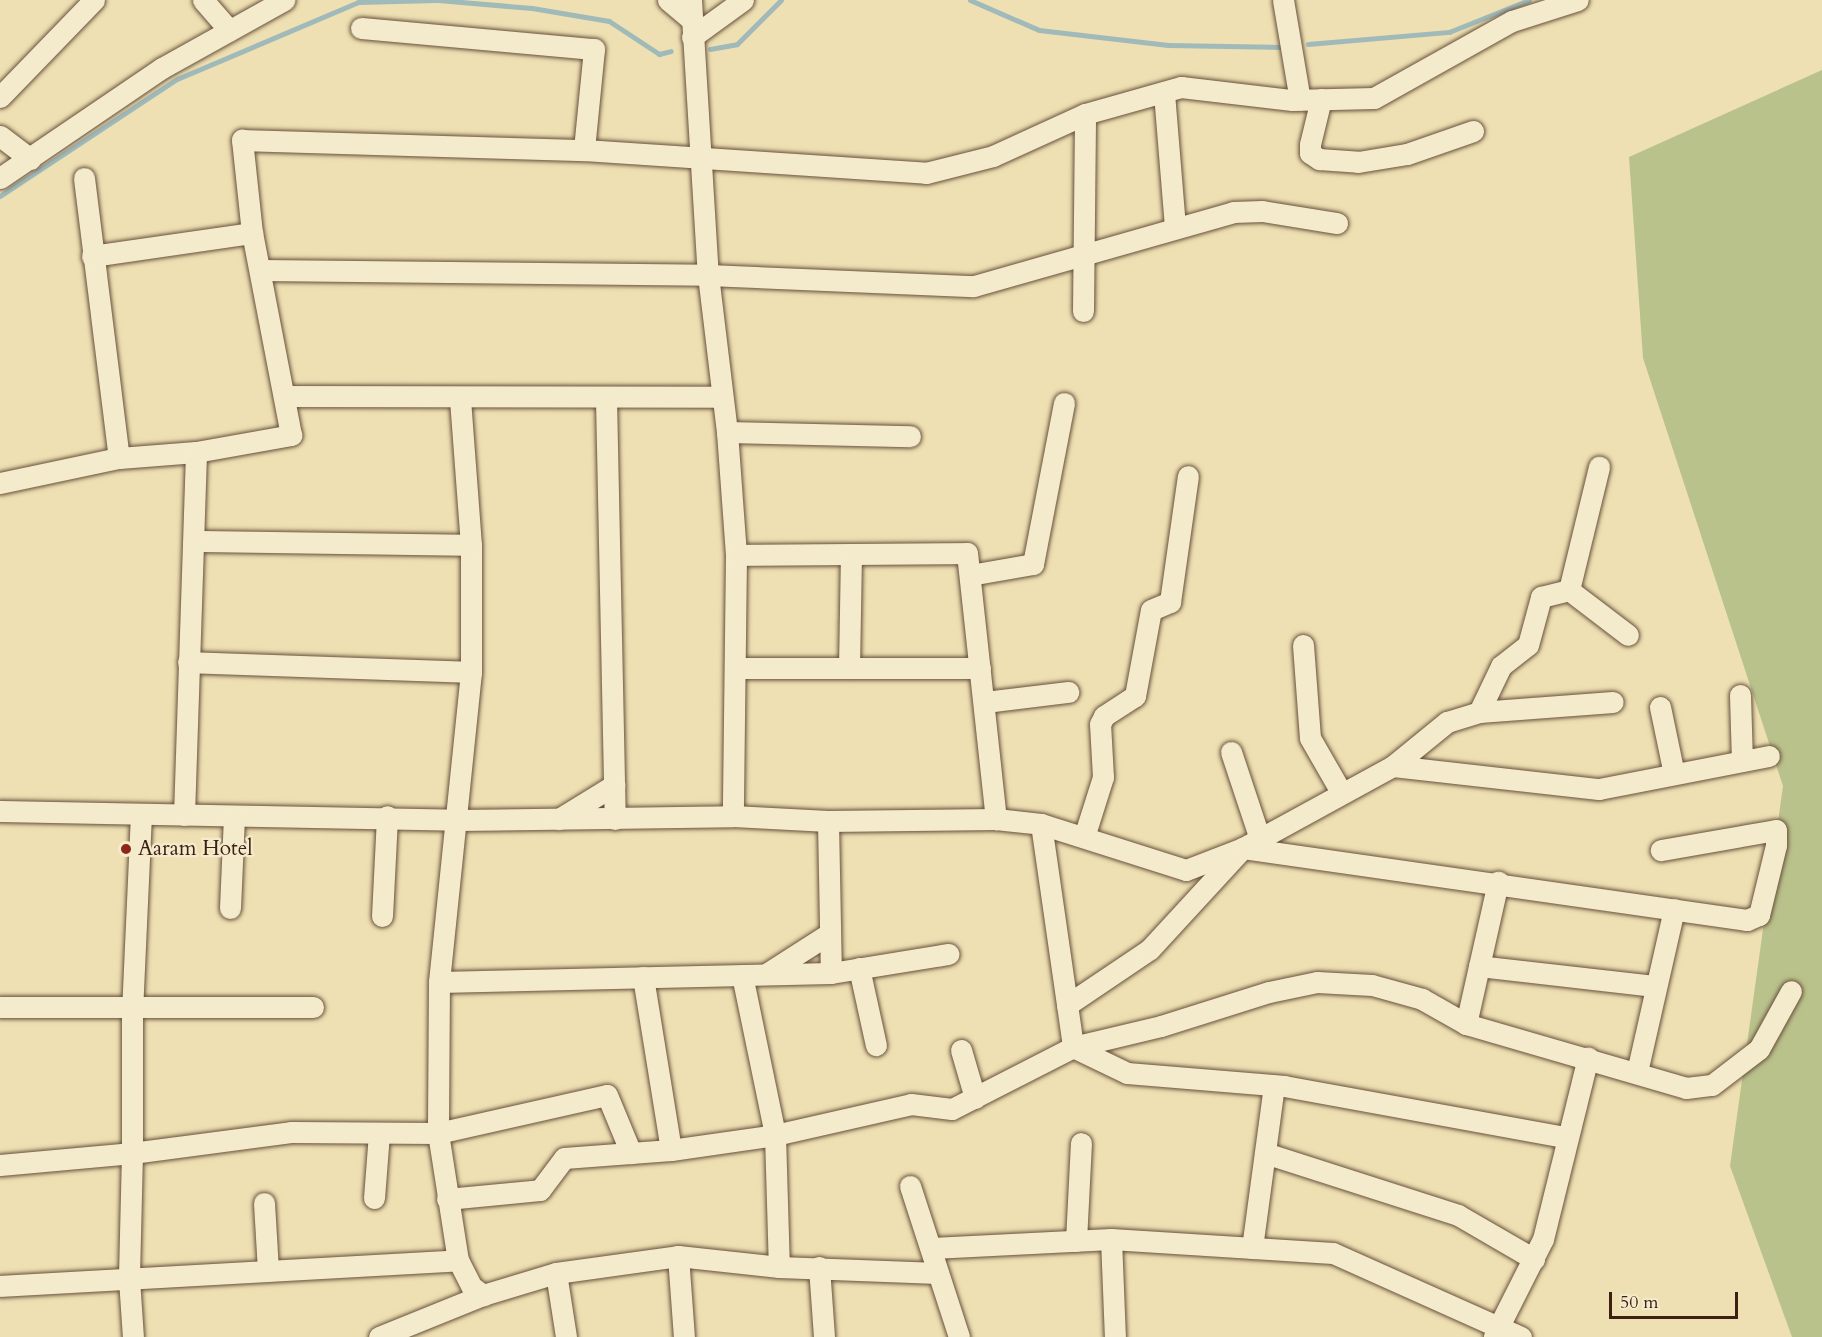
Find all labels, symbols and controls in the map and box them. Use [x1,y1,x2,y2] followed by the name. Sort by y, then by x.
[138,836,253,862] place label: Aaram Hotel
[119,842,133,856] marker: Aaram Hotel
[1612,1280,1741,1318] scale bar
[1620,1290,1659,1315] text: 50 m

